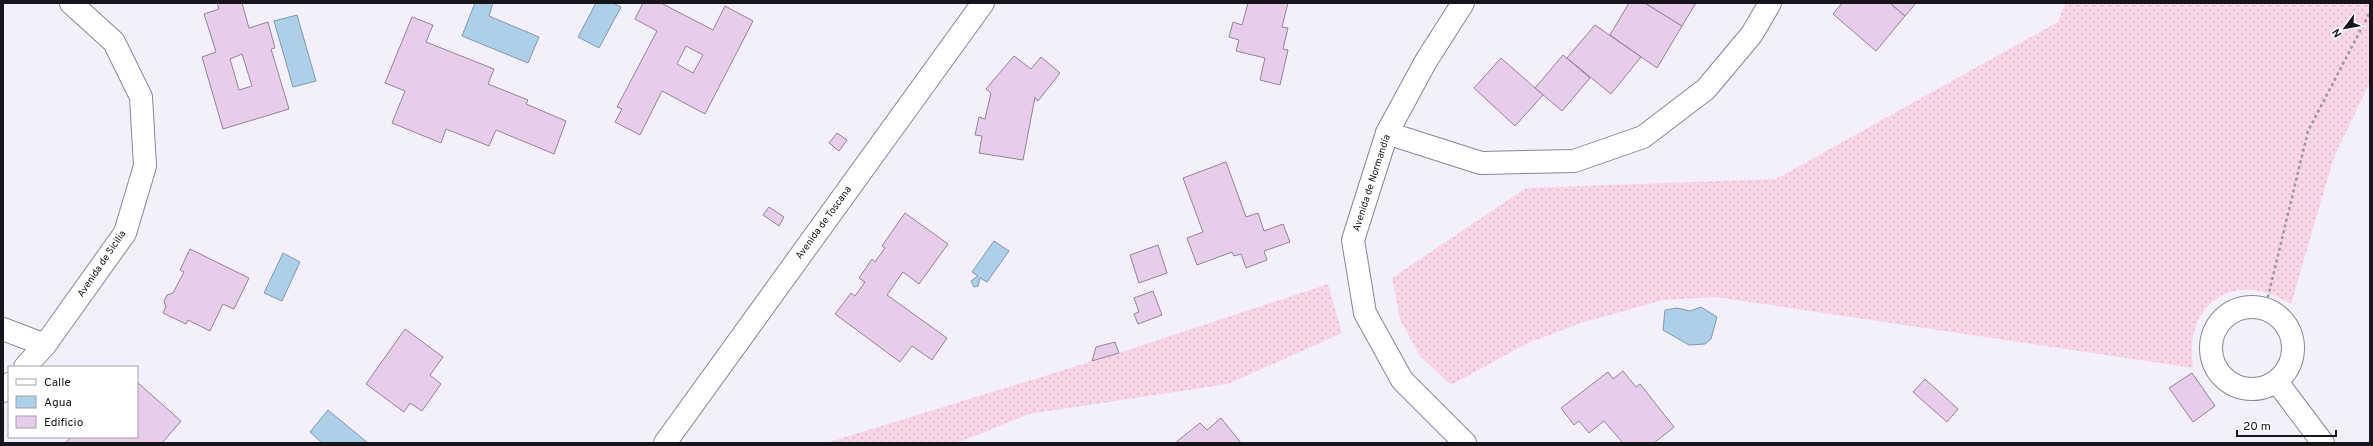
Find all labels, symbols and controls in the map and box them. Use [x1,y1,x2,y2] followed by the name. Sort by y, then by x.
[2325,8,2365,48] north arrow
[2329,26,2345,40] text: N
[1350,133,1394,233] street label: Avenida de Normandía
[793,184,855,262] street label: Avenida de Toscana
[75,228,129,300] street label: Avenida de Sicilia
[8,366,138,438] legend
[44,375,71,391] text: Calle
[44,395,72,411] text: Agua
[2237,412,2336,438] scale bar
[44,415,84,431] text: Edificio
[2243,419,2271,435] text: 20 m

